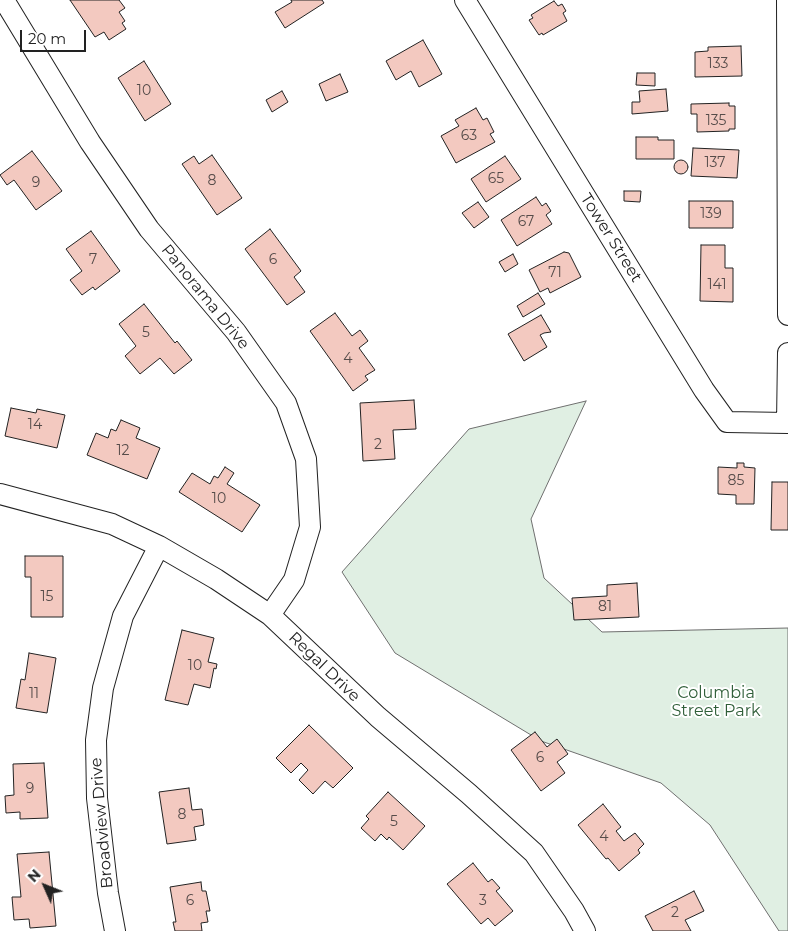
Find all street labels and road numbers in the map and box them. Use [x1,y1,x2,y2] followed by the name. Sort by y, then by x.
[576,190,646,286] street label: Tower Street
[157,241,253,353] street label: Panorama Drive
[284,628,364,706] street label: Regal Drive
[87,757,117,889] street label: Broadview Drive

